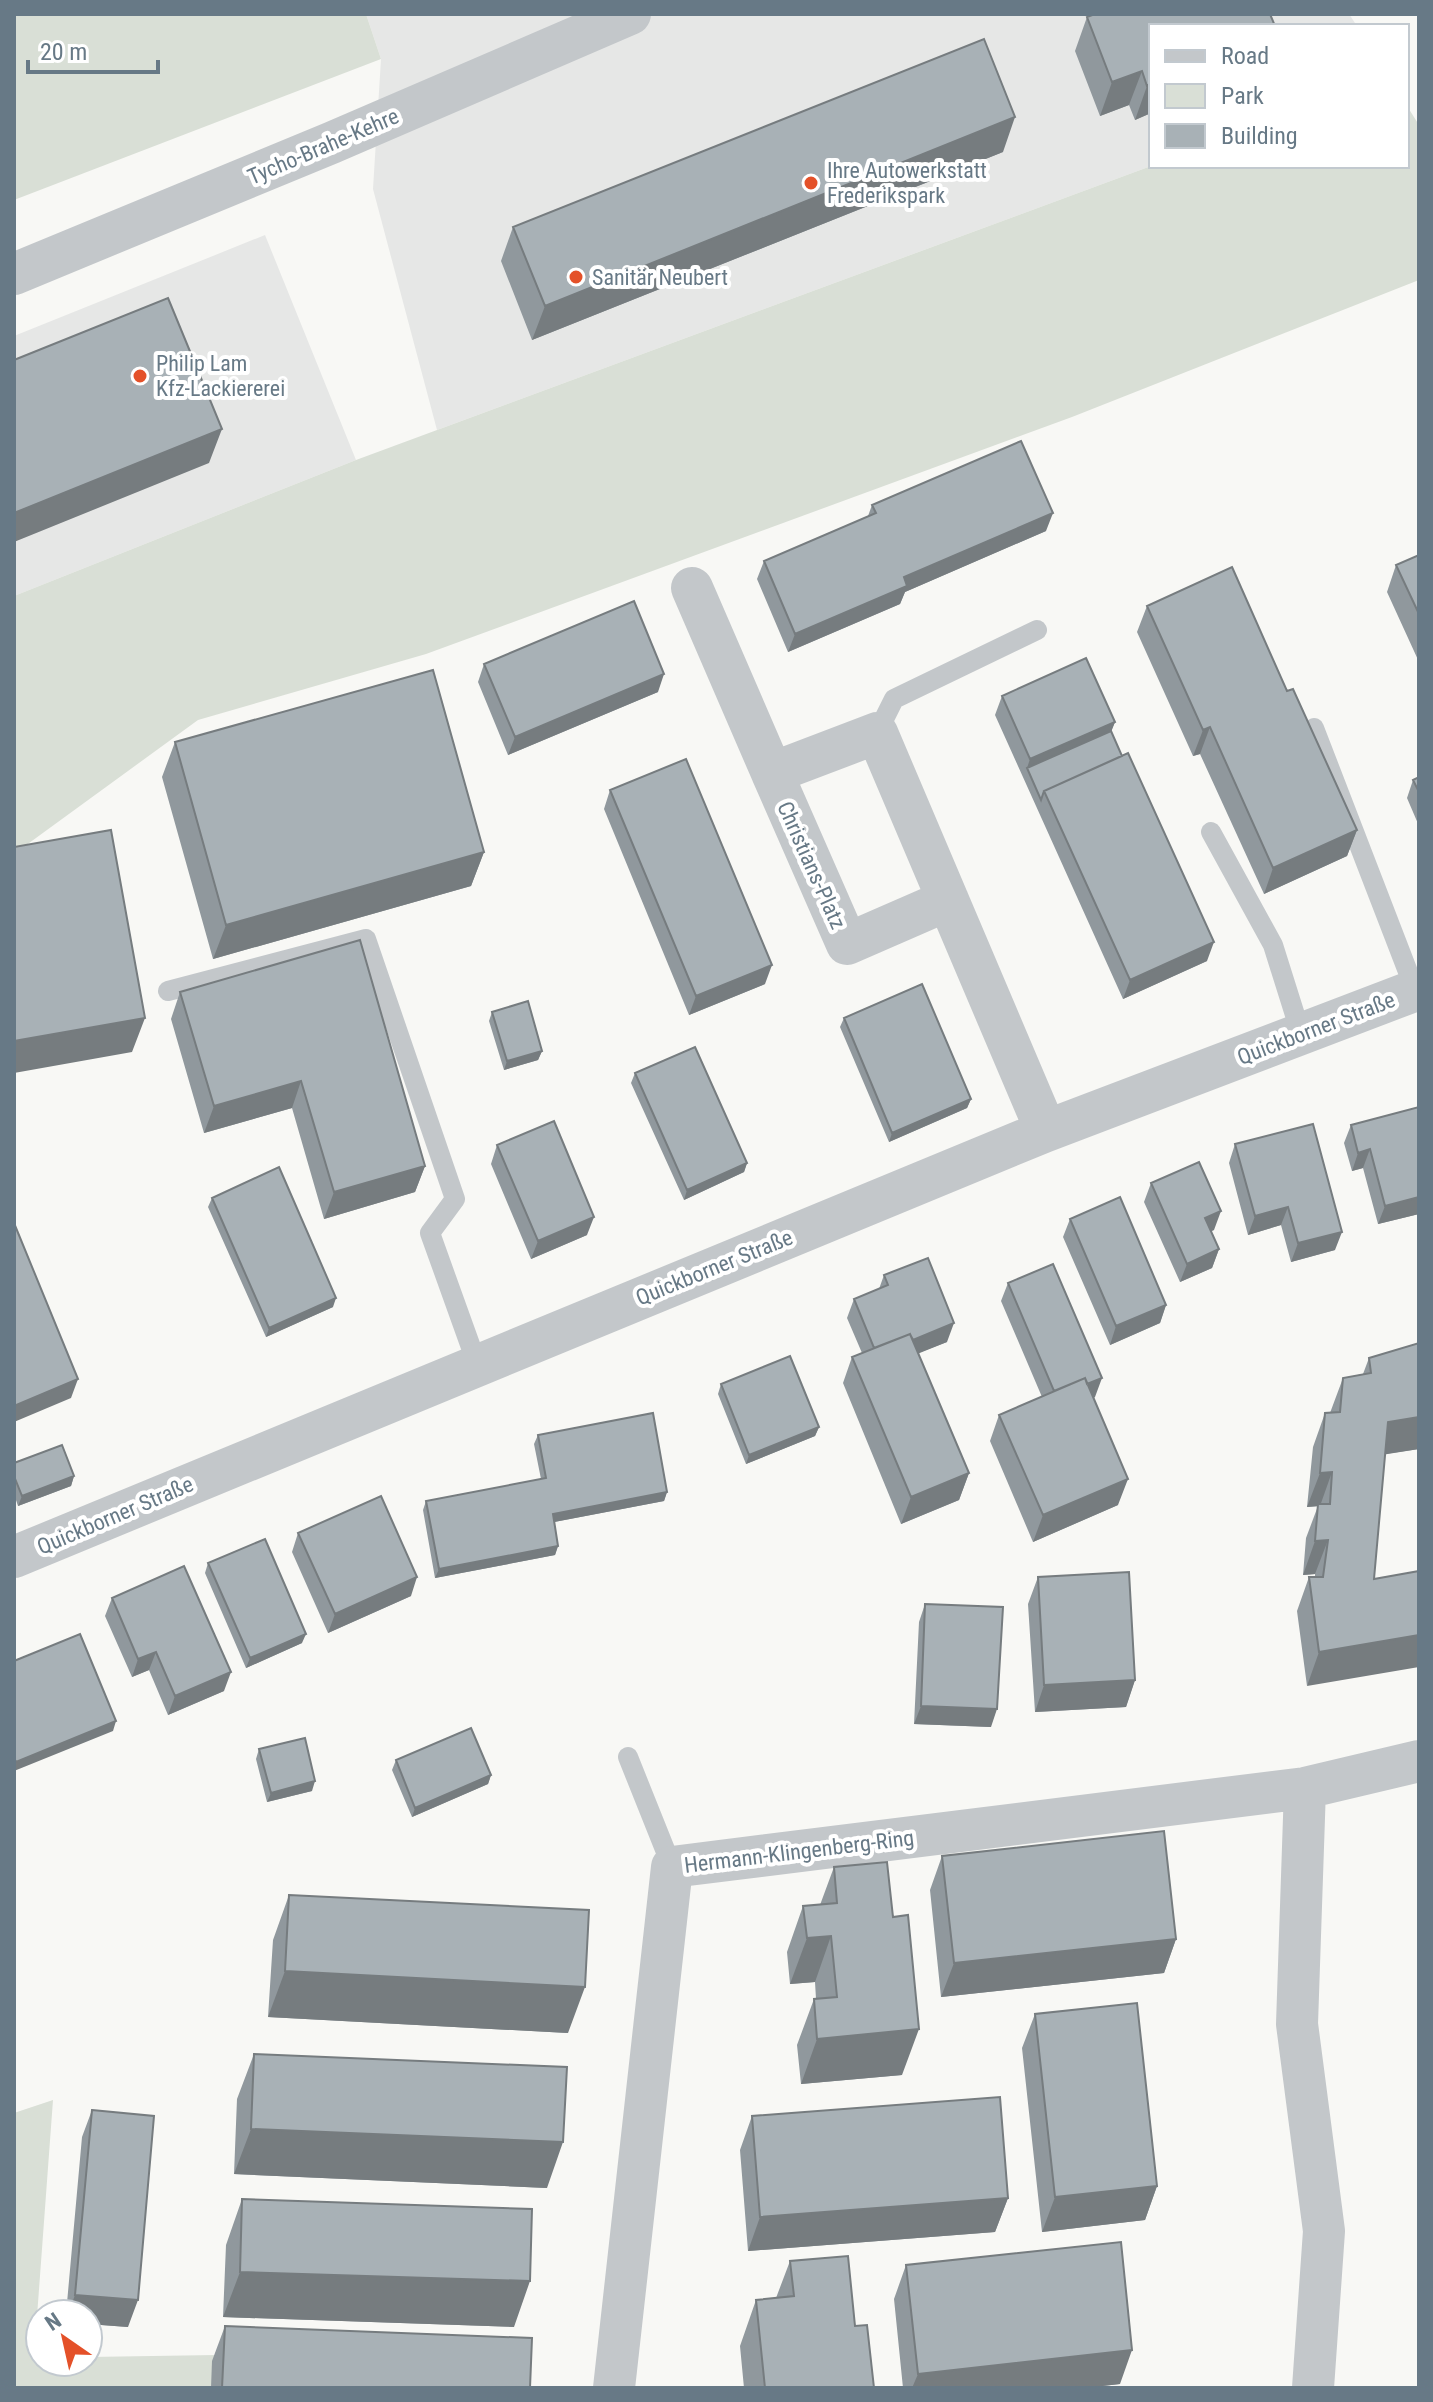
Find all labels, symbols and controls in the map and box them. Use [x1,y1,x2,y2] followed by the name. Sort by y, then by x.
[28,24,158,74] scale bar
[1149,24,1409,168] legend
[40,38,87,66] text: 20 m
[1221,42,1269,70] text: Road
[1221,82,1264,110] text: Park
[244,103,402,190] street label: Tycho-Brahe-Kehre
[1221,122,1298,150] text: Building
[827,158,987,208] place label: Ihre Autowerkstatt Frederikspark
[802,174,820,192] marker: Ihre Autowerkstatt Frederikspark
[592,265,728,290] place label: Sanitär Neubert
[567,268,585,286] marker: Sanitär Neubert
[156,351,285,401] place label: Philip Lam Kfz-Lackiererei
[131,367,149,385] marker: Philip Lam Kfz-Lackiererei
[772,798,851,933] street label: Christians-Platz
[1234,987,1399,1070] street label: Quickborner Straße
[632,1225,796,1310] street label: Quickborner Straße
[34,1471,197,1560] street label: Quickborner Straße
[683,1825,915,1878] street label: Hermann-Klingenberg-Ring
[24,2298,104,2378] north arrow
[41,2308,66,2336] text: N

